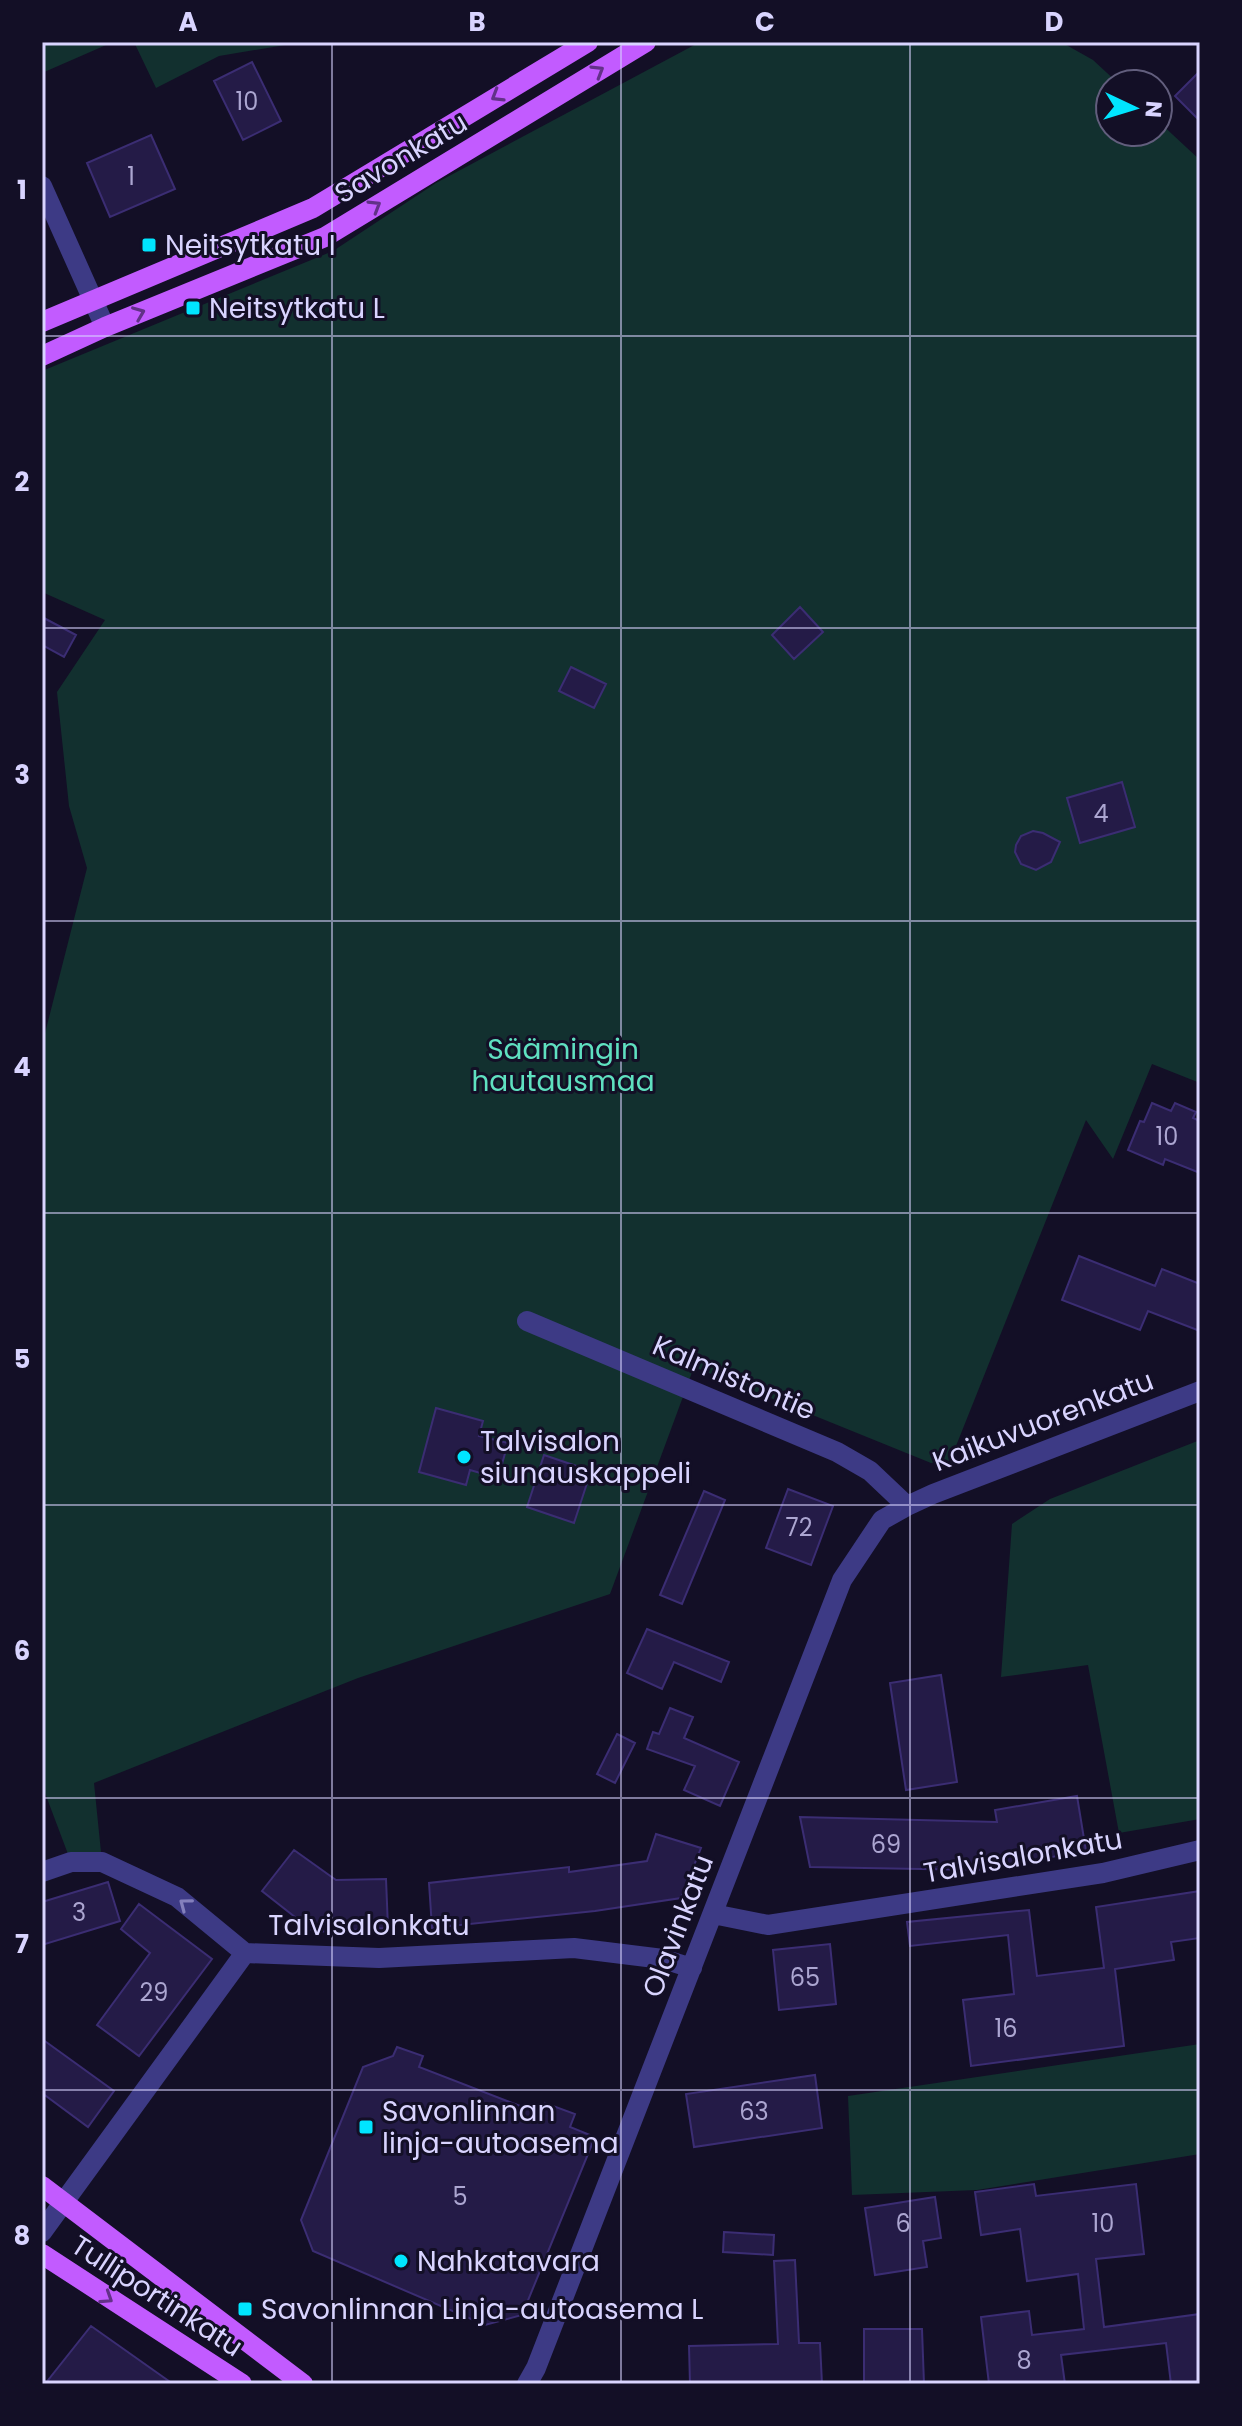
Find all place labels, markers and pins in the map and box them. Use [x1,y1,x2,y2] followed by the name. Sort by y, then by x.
[165,226,336,265] place label: Neitsytkatu I
[140,236,158,254] marker: Neitsytkatu I
[209,289,385,328] place label: Neitsytkatu L
[184,299,202,317] marker: Neitsytkatu L
[480,1422,691,1493] place label: Talvisalon siunauskappeli
[455,1448,473,1466] marker: Talvisalon siunauskappeli
[382,2092,619,2163] place label: Savonlinnan linja-autoasema
[357,2118,375,2136] marker: Savonlinnan linja-autoasema
[417,2242,600,2281] place label: Nahkatavara
[392,2252,410,2270] marker: Nahkatavara
[261,2290,703,2329] place label: Savonlinnan Linja-autoasema L
[236,2300,254,2318] marker: Savonlinnan Linja-autoasema L

